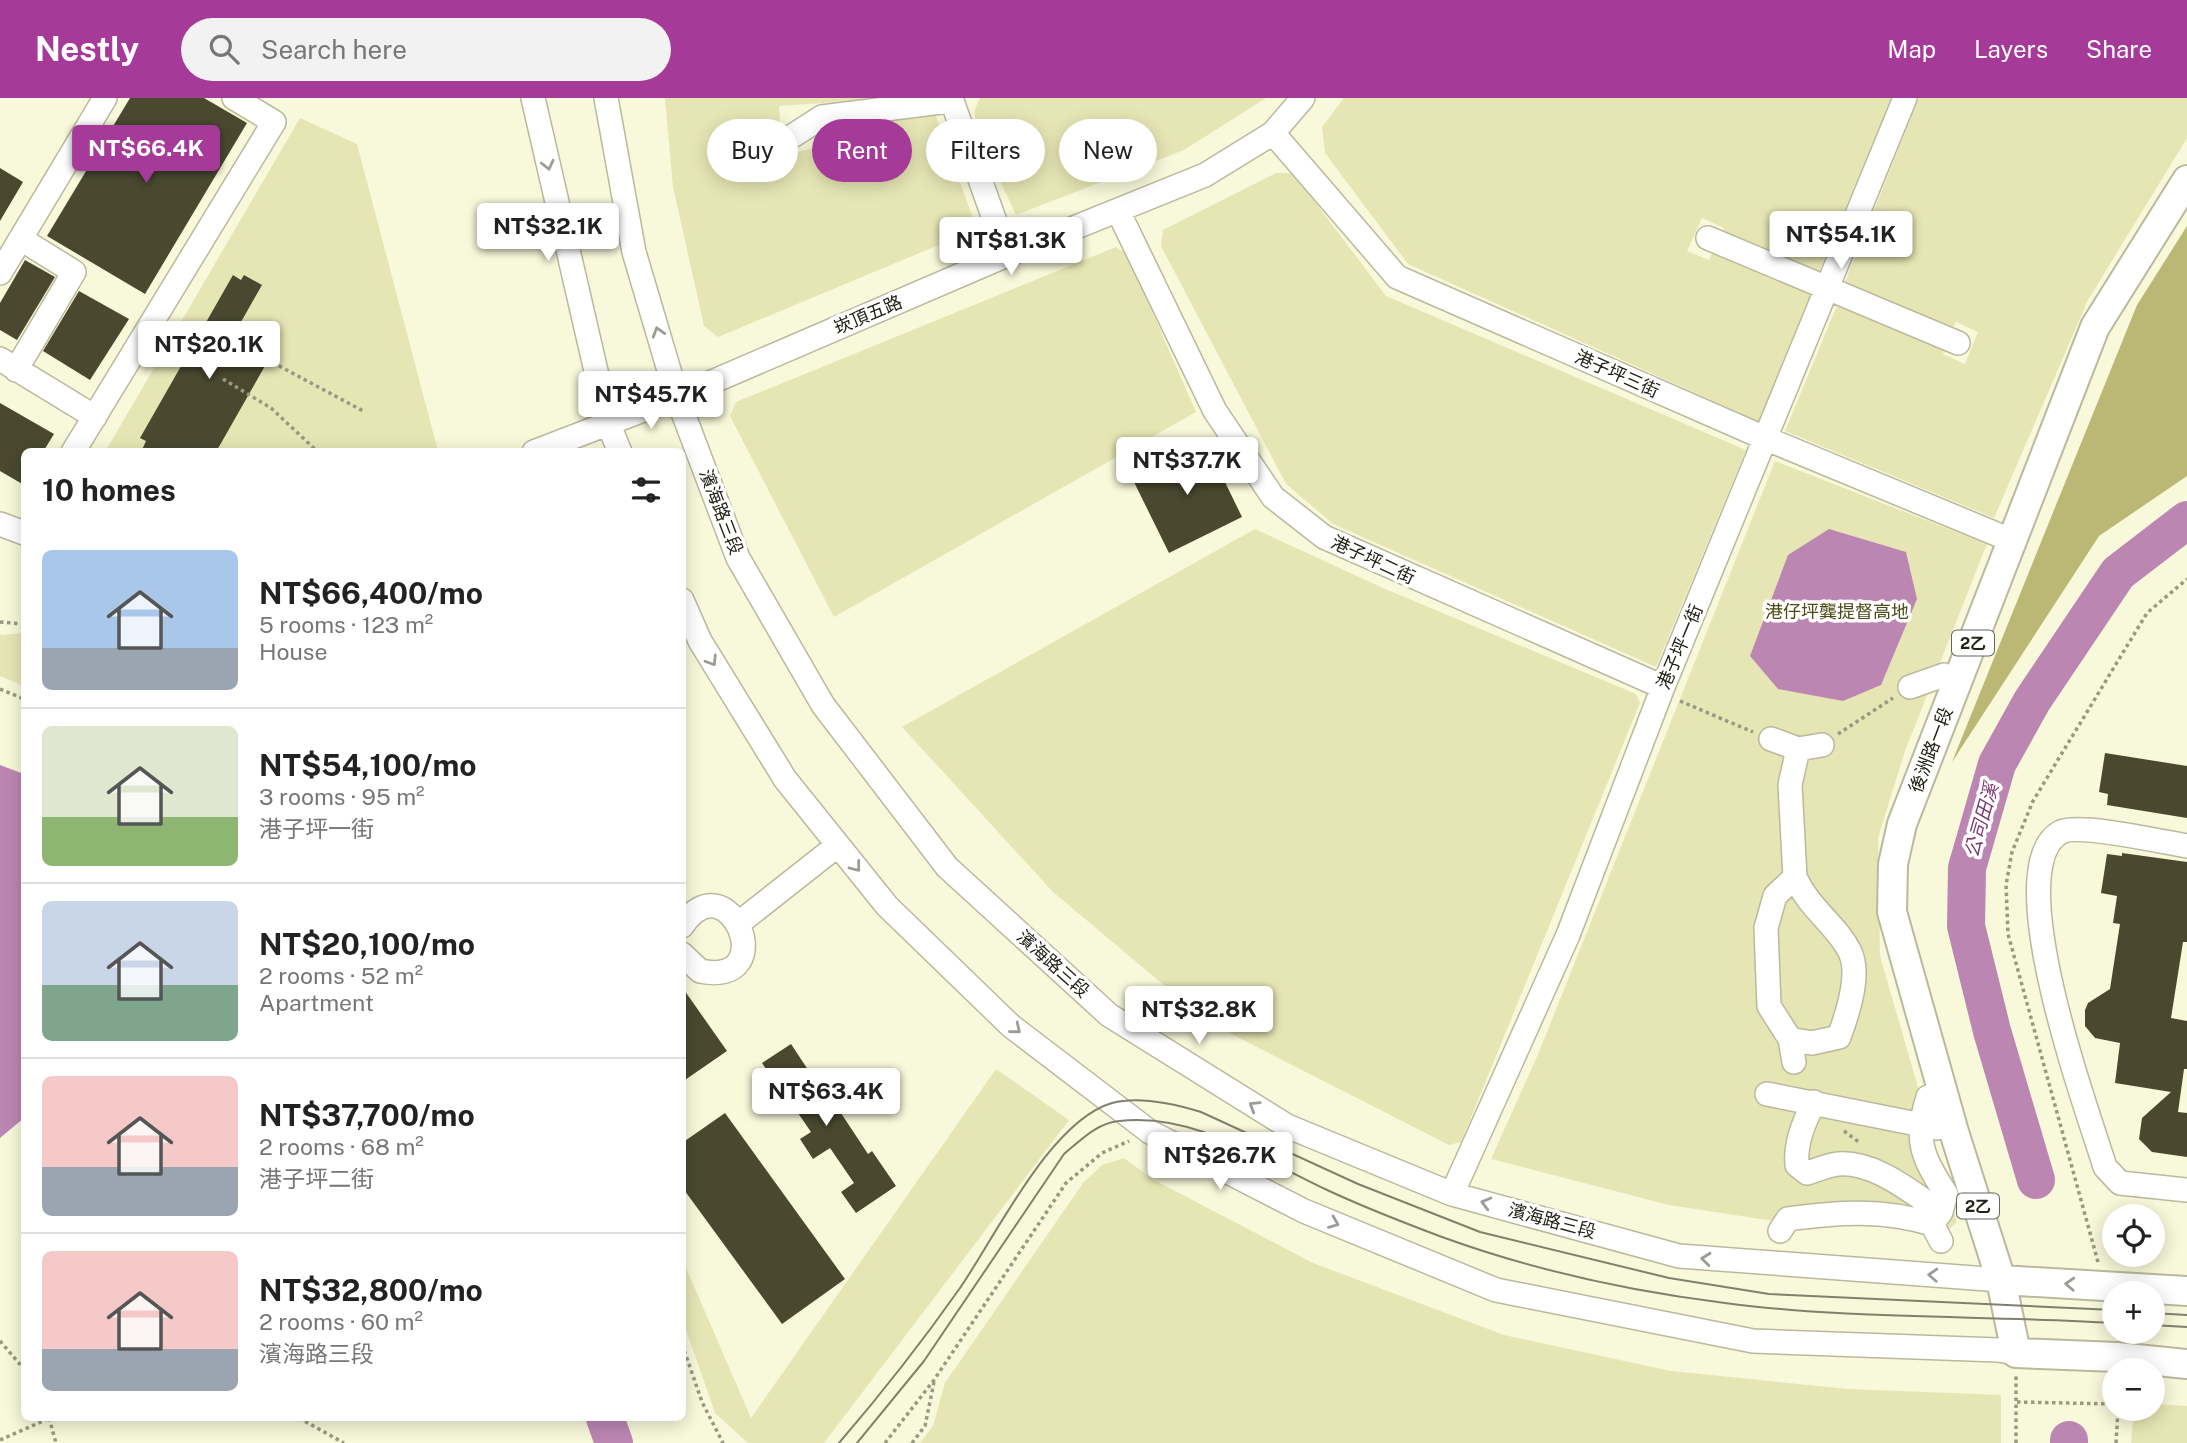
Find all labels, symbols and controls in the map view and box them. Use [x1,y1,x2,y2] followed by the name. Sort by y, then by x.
[181,18,671,81] search box
[35,30,139,68] text: Nestly
[205,30,243,68] icon: search
[261,34,407,65] text: Search here
[1887,35,1936,63] text: Map
[1974,35,2048,63] text: Layers
[2086,35,2152,63] text: Share
[707,119,798,182] chip: Buy
[812,119,912,182] chip: Rent
[926,119,1045,182] chip: Filters
[1059,119,1157,182] chip: New
[74,126,218,185] pin: NT$66.4K
[88,134,204,161] text: NT$66.4K
[539,158,554,170] one-way arrow
[476,204,620,263] pin: NT$32.1K
[493,212,603,239] text: NT$32.1K
[1769,212,1913,271] pin: NT$54.1K
[939,218,1083,277] pin: NT$81.3K
[1786,220,1896,247] text: NT$54.1K
[955,226,1067,253] text: NT$81.3K
[831,291,905,338] street label: 崁頂五路
[137,322,281,381] pin: NT$20.1K
[651,326,666,338] one-way arrow
[154,330,264,357] text: NT$20.1K
[1572,346,1663,401] street label: 港子坪三街
[579,372,723,431] pin: NT$45.7K
[594,380,708,407] text: NT$45.7K
[1115,438,1259,497] pin: NT$37.7K
[1132,446,1242,473] text: NT$37.7K
[696,466,747,558] street label: 濱海路三段
[627,471,665,509] icon: filters
[42,472,176,508] text: 10 homes
[1328,531,1418,588] street label: 港子坪二街
[259,575,483,611] text: NT$66,400/mo
[98,578,182,662] icon: home
[1652,601,1707,692] street label: 港子坪一街
[1765,601,1909,622] park label: 港仔坪龔提督高地
[259,611,433,638] text: 5 rooms · 123 m²
[1952,630,1994,656] road number: 2乙
[259,638,327,665] text: House
[704,653,717,666] one-way arrow
[1905,704,1956,796] street label: 後洲路一段
[259,747,477,783] text: NT$54,100/mo
[98,754,182,838] icon: home
[1960,778,2003,860] water label: 公司田溪
[259,783,425,810] text: 3 rooms · 95 m²
[259,815,374,842] text: 港子坪一街
[847,860,860,872] one-way arrow
[259,926,475,962] text: NT$20,100/mo
[1013,926,1094,1002] street label: 濱海路三段
[98,929,182,1013] icon: home
[259,962,423,989] text: 2 rooms · 52 m²
[1127,986,1271,1046] pin: NT$32.8K
[259,989,374,1016] text: Apartment
[1141,995,1257,1022] text: NT$32.8K
[1008,1020,1020,1033] one-way arrow
[754,1068,898,1128] pin: NT$63.4K
[768,1077,884,1104] text: NT$63.4K
[259,1097,475,1133] text: NT$37,700/mo
[1249,1101,1262,1114] one-way arrow
[98,1104,182,1188] icon: home
[1148,1132,1292,1192] pin: NT$26.7K
[259,1133,424,1160] text: 2 rooms · 68 m²
[1164,1141,1276,1168] text: NT$26.7K
[259,1165,374,1192] text: 港子坪二街
[1957,1194,1999,1218] road number: 2乙
[1480,1197,1492,1212] one-way arrow
[1506,1199,1598,1242] street label: 濱海路三段
[2102,1204,2165,1421] map controls
[2102,1204,2165,1267] button: locate
[1327,1215,1339,1229] one-way arrow
[1700,1251,1712,1266] one-way arrow
[1927,1267,1938,1282] one-way arrow
[259,1272,483,1308] text: NT$32,800/mo
[2064,1277,2075,1292] one-way arrow
[98,1279,182,1363] icon: home
[2102,1281,2165,1344] button: +
[259,1308,423,1335] text: 2 rooms · 60 m²
[259,1340,374,1367] text: 濱海路三段
[2102,1358,2165,1421] button: −

